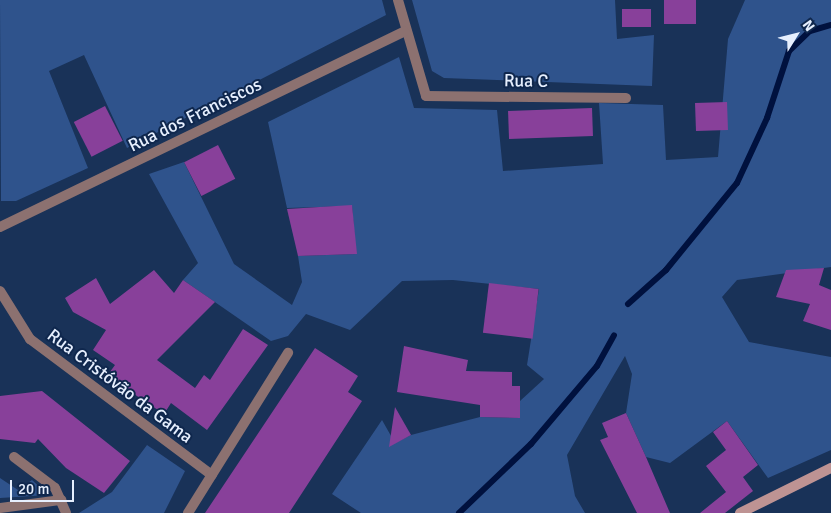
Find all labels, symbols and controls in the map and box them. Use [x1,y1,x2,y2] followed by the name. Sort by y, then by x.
[771,10,821,60] north arrow
[799,17,818,35] text: N
[504,70,548,92] street label: Rua C
[125,73,265,157] street label: Rua dos Franciscos
[43,324,197,448] street label: Rua Cristóvão da Gama
[12,470,76,502] scale bar
[18,480,49,498] text: 20 m

